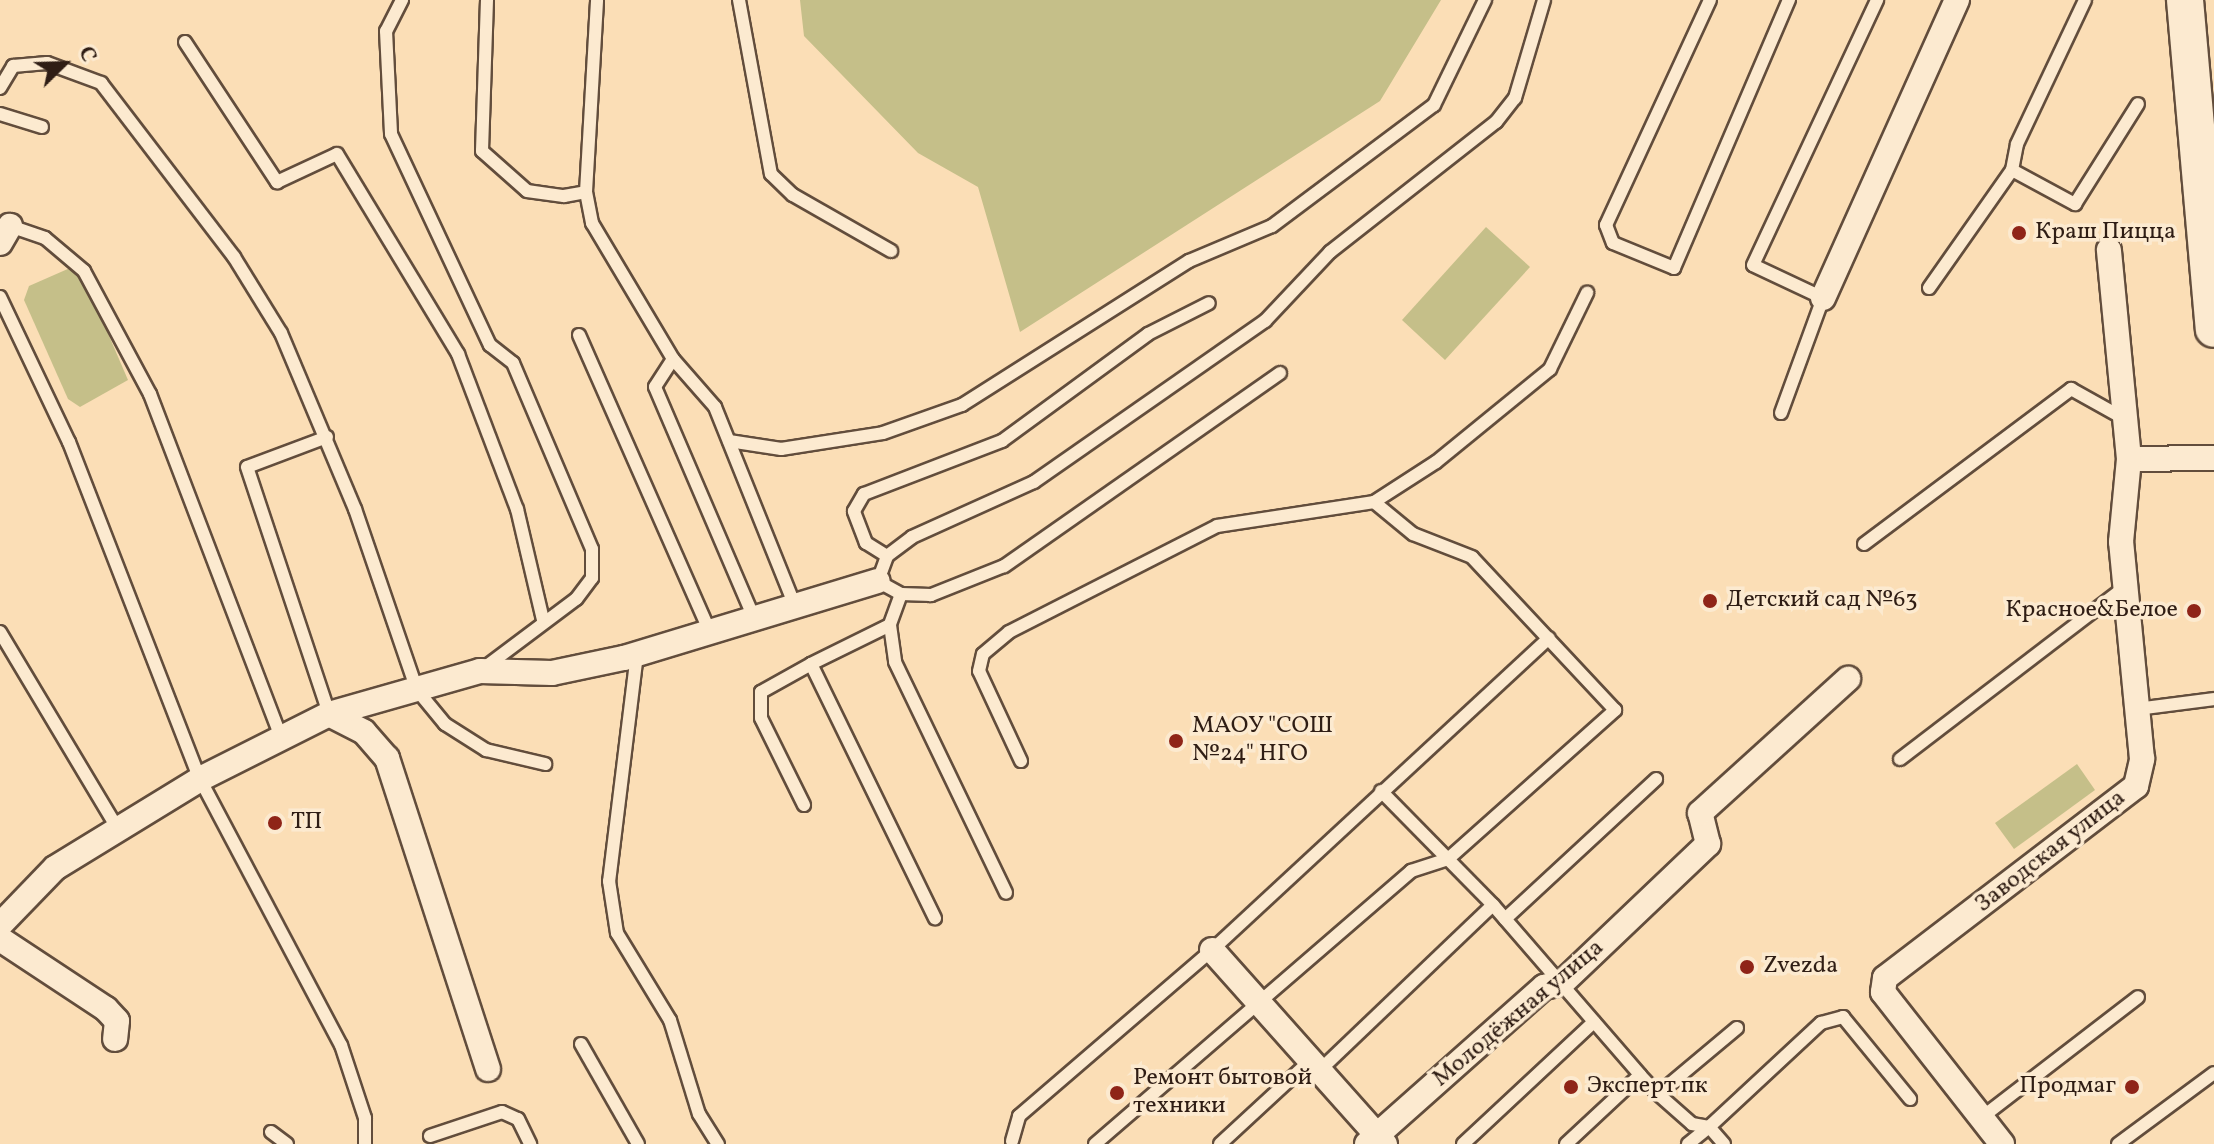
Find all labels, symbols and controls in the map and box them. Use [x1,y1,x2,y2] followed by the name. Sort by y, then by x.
[24,24,104,104] north arrow
[70,42,104,67] text: С
[2035,219,2176,247] place label: Краш Пицца
[2010,224,2028,242] marker: Краш Пицца
[1726,587,1917,615] place label: Детский сад №63
[1701,592,1719,610] marker: Детский сад №63
[2005,597,2178,625] place label: Красное&Белое
[2185,602,2203,620] marker: Красное&Белое
[1192,713,1334,769] place label: МАОУ "СОШ №24" НГО
[1167,732,1185,750] marker: МАОУ "СОШ №24" НГО
[1970,784,2132,920] street label: Заводская улица
[291,809,322,837] place label: ТП
[266,814,284,832] marker: ТП
[1427,934,1611,1094] street label: Молодёжная улица
[1763,953,1838,981] place label: Zvezda
[1738,958,1756,976] marker: Zvezda
[1133,1065,1312,1121] place label: Ремонт бытовой техники
[1587,1073,1707,1101] place label: Эксперт пк
[2019,1073,2116,1101] place label: Продмаг
[1562,1078,1580,1096] marker: Эксперт пк
[2123,1078,2141,1096] marker: Продмаг
[1108,1084,1126,1102] marker: Ремонт бытовой техники

